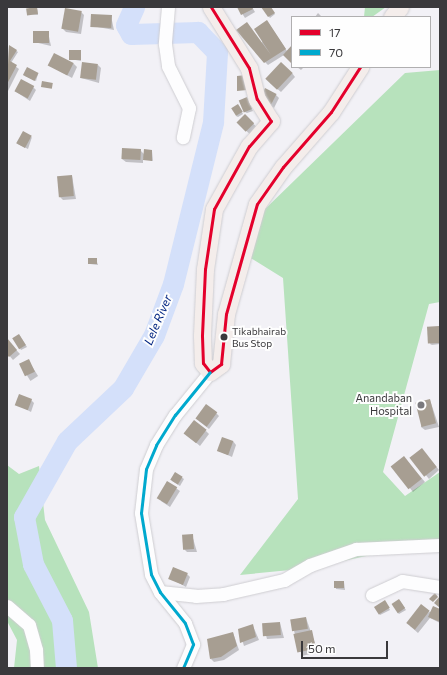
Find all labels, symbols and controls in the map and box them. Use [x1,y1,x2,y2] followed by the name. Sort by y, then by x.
[291,16,431,68] legend
[329,25,340,39] text: 17
[329,45,343,59] text: 70
[141,293,175,347] water label: Lele River
[232,325,286,348] place label: Tikabhairab Bus Stop
[219,332,229,342] marker: Tikabhairab Bus Stop
[355,392,412,418] place label: Anandaban Hospital
[415,399,427,411] marker: Anandaban Hospital
[303,633,390,659] scale bar
[308,641,336,655] text: 50 m

